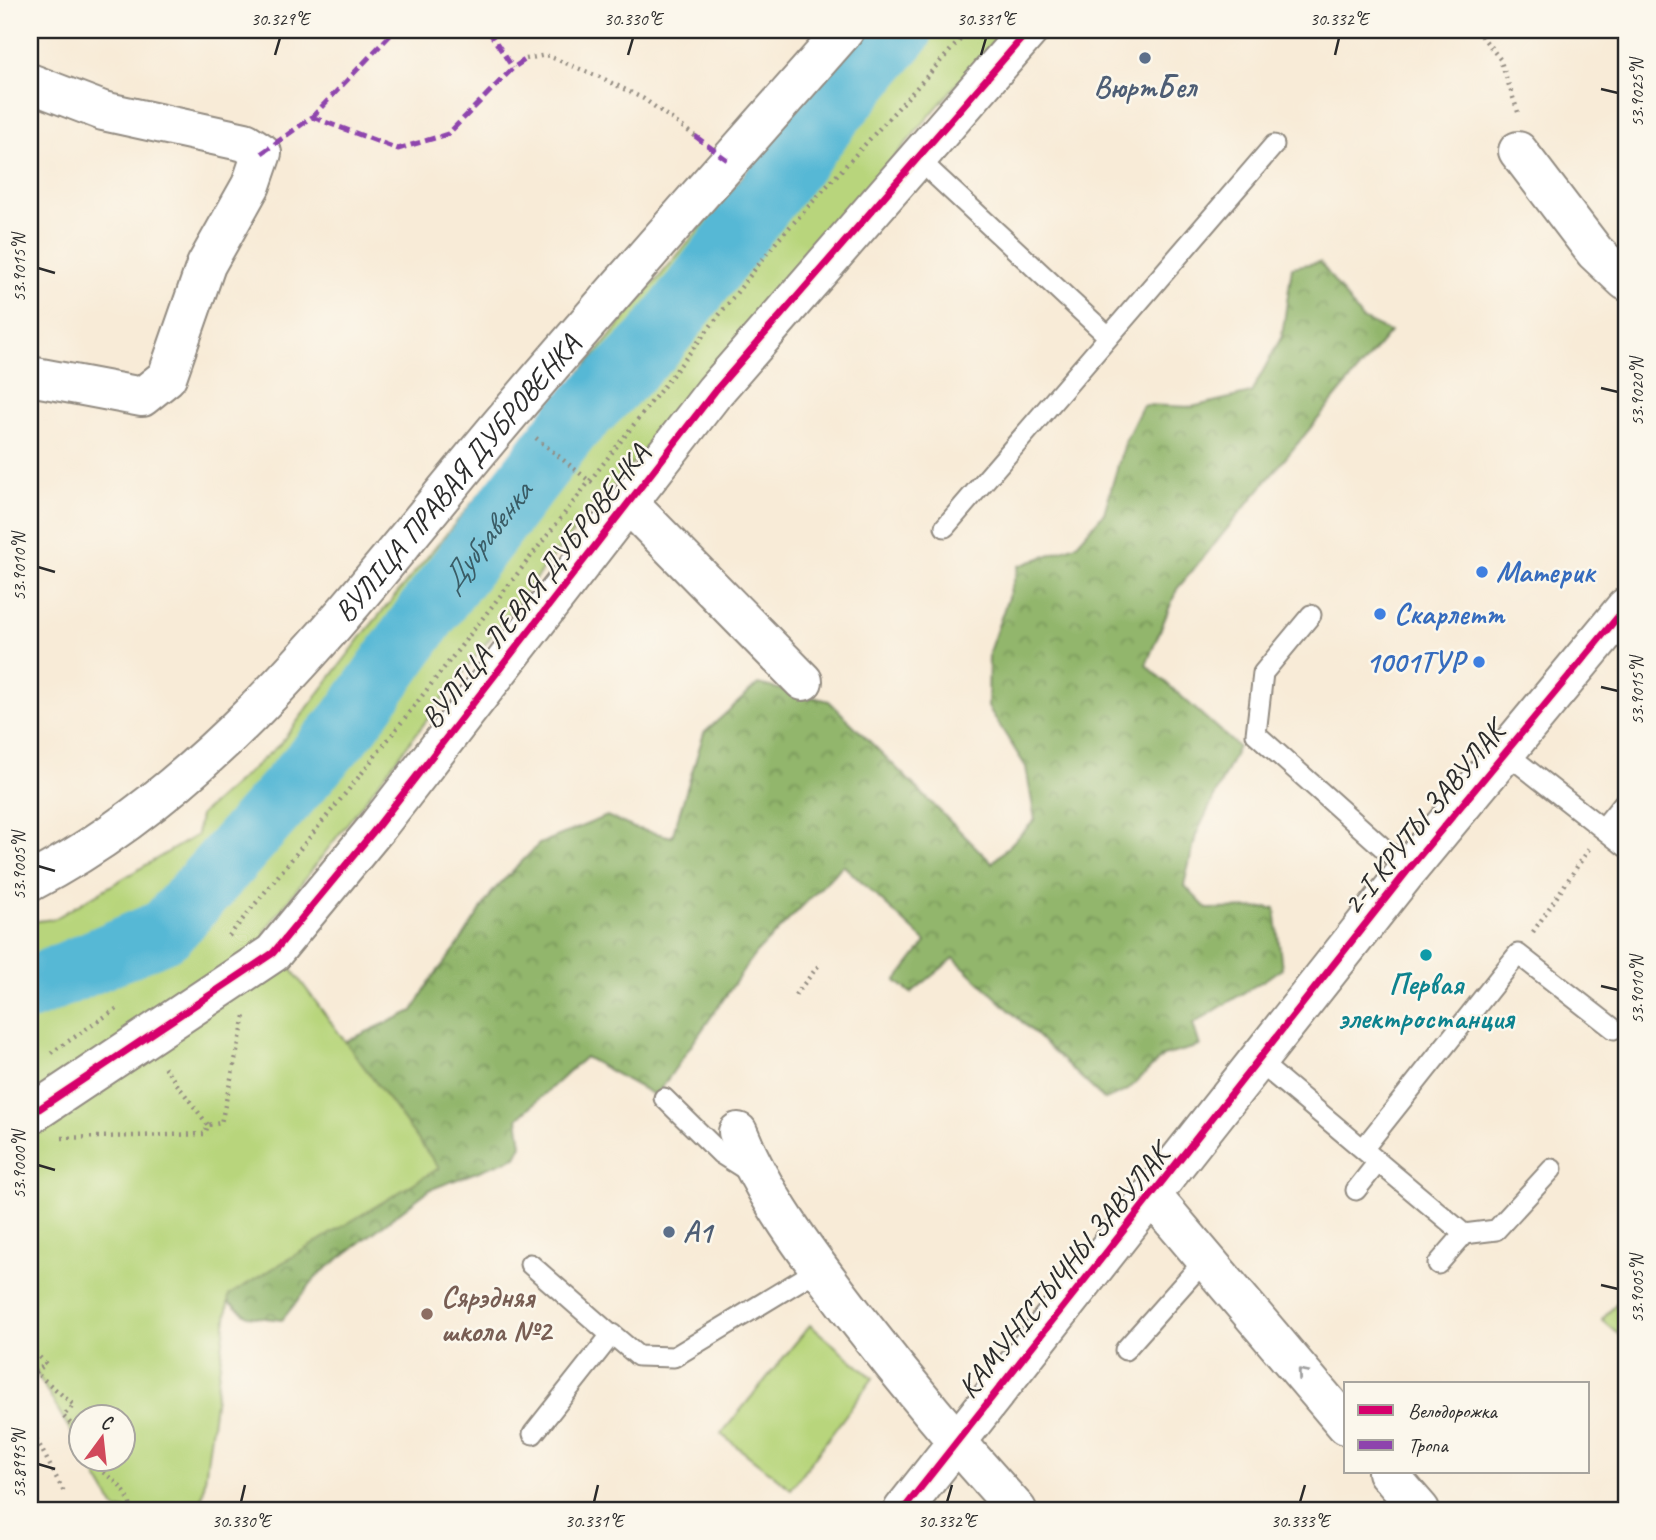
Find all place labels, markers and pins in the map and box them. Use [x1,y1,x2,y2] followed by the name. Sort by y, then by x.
[1137,50,1153,66] marker: ВюртБел
[1094,68,1198,106] place label: ВюртБел
[1496,553,1597,591] place label: Материк
[1474,564,1490,580] marker: Материк
[1394,595,1506,633] place label: Скарлетт
[1372,606,1388,622] marker: Скарлетт
[1366,643,1468,681] place label: 1001ТУР
[1471,654,1487,670] marker: 1001ТУР
[1418,947,1434,963] marker: Первая электростанция
[1338,965,1516,1037] place label: Первая электростанция
[683,1213,715,1251] place label: A1
[661,1224,677,1240] marker: A1
[441,1278,554,1350] place label: Сярэдняя школа №2
[419,1306,435,1322] marker: Сярэдняя школа №2

